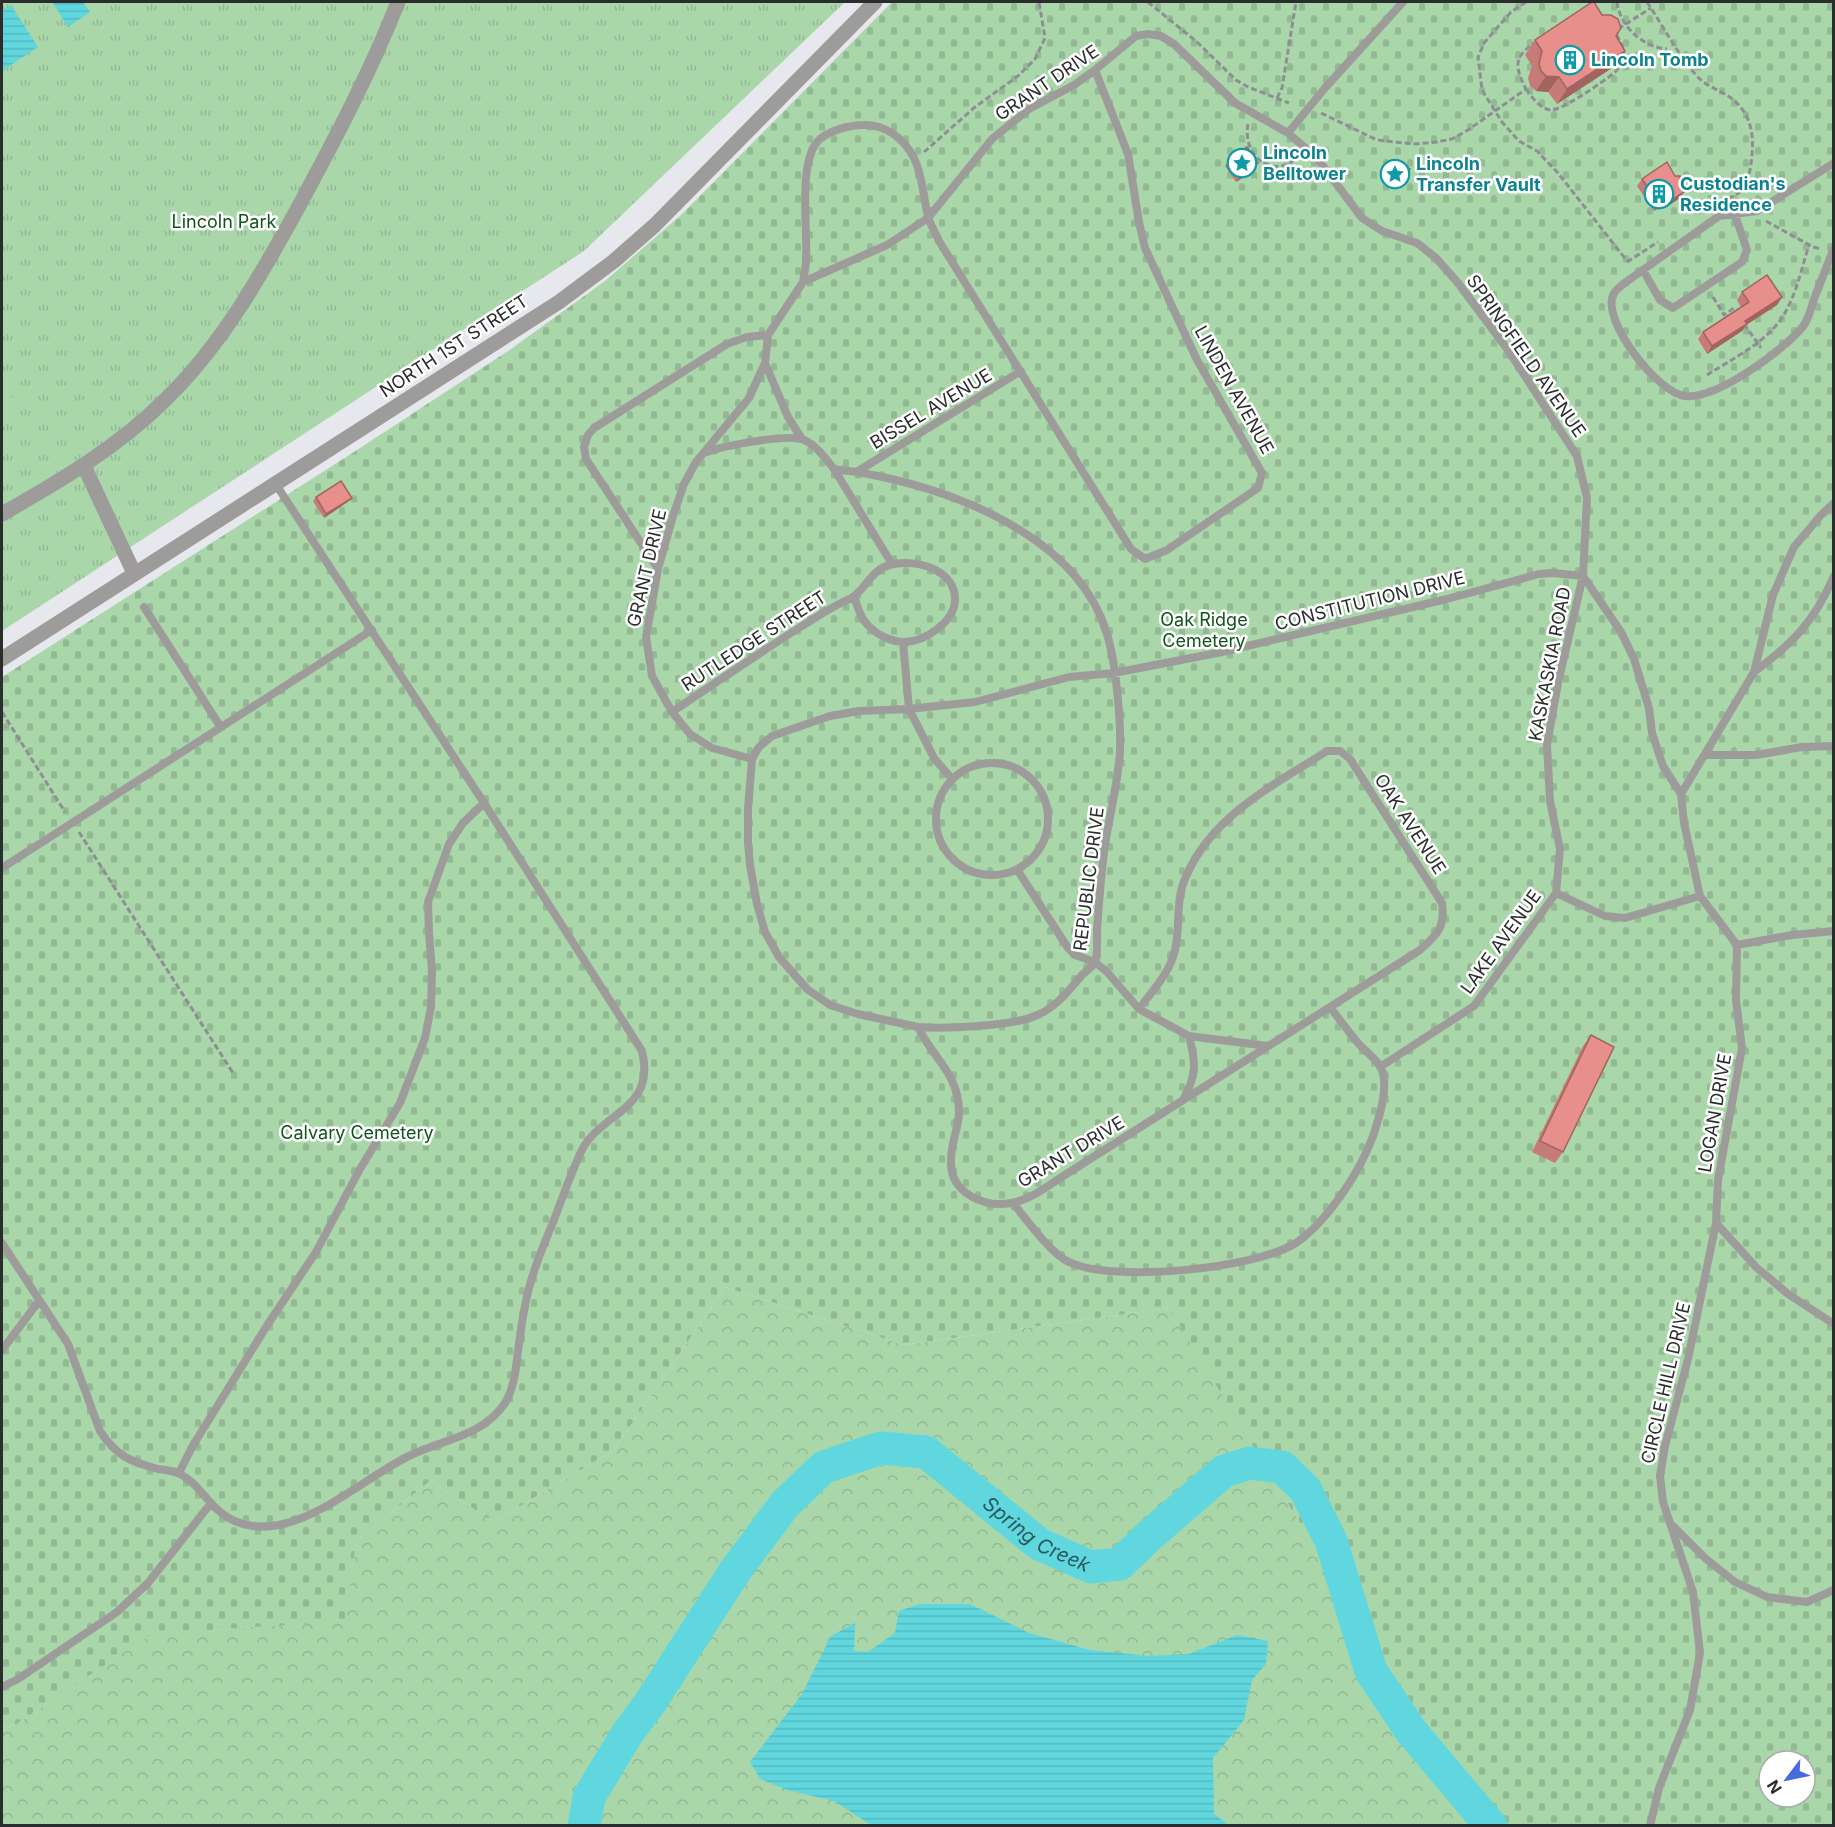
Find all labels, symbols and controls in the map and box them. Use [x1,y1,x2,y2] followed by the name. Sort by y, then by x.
[991,40,1102,125] street label: GRANT DRIVE
[1554,44,1586,76] building icon: Lincoln Tomb
[1591,49,1709,70] place label: Lincoln Tomb
[1263,142,1346,184] place label: Lincoln Belltower
[1226,147,1258,179] place icon: Lincoln Belltower
[1416,153,1541,195] place label: Lincoln Transfer Vault
[1379,158,1411,190] place icon: Lincoln Transfer Vault
[1680,173,1786,215] place label: Custodian's Residence
[1643,178,1675,210] building icon: Custodian's Residence
[172,211,277,232] park label: Lincoln Park
[1462,271,1590,441] street label: SPRINGFIELD AVENUE
[376,290,532,401] street label: NORTH 1ST STREET
[1191,322,1278,457] street label: LINDEN AVENUE
[866,364,995,453] street label: BISSEL AVENUE
[623,507,670,629] street label: GRANT DRIVE
[1273,567,1467,634] street label: CONSTITUTION DRIVE
[1524,585,1575,743] street label: KASKASKIA ROAD
[678,586,830,695] street label: RUTLEDGE STREET
[1160,609,1248,651] park label: Oak Ridge Cemetery
[1370,770,1451,878] street label: OAK AVENUE
[1069,806,1108,952] street label: REPUBLIC DRIVE
[1456,886,1545,998] street label: LAKE AVENUE
[1694,1052,1735,1174] street label: LOGAN DRIVE
[1014,1112,1128,1192] street label: GRANT DRIVE
[280,1122,434,1143] park label: Calvary Cemetery
[1637,1300,1694,1466] street label: CIRCLE HILL DRIVE
[978,1491,1095,1578] water label: Spring Creek
[1757,1749,1817,1809] north arrow
[1763,1776,1786,1797] text: N

